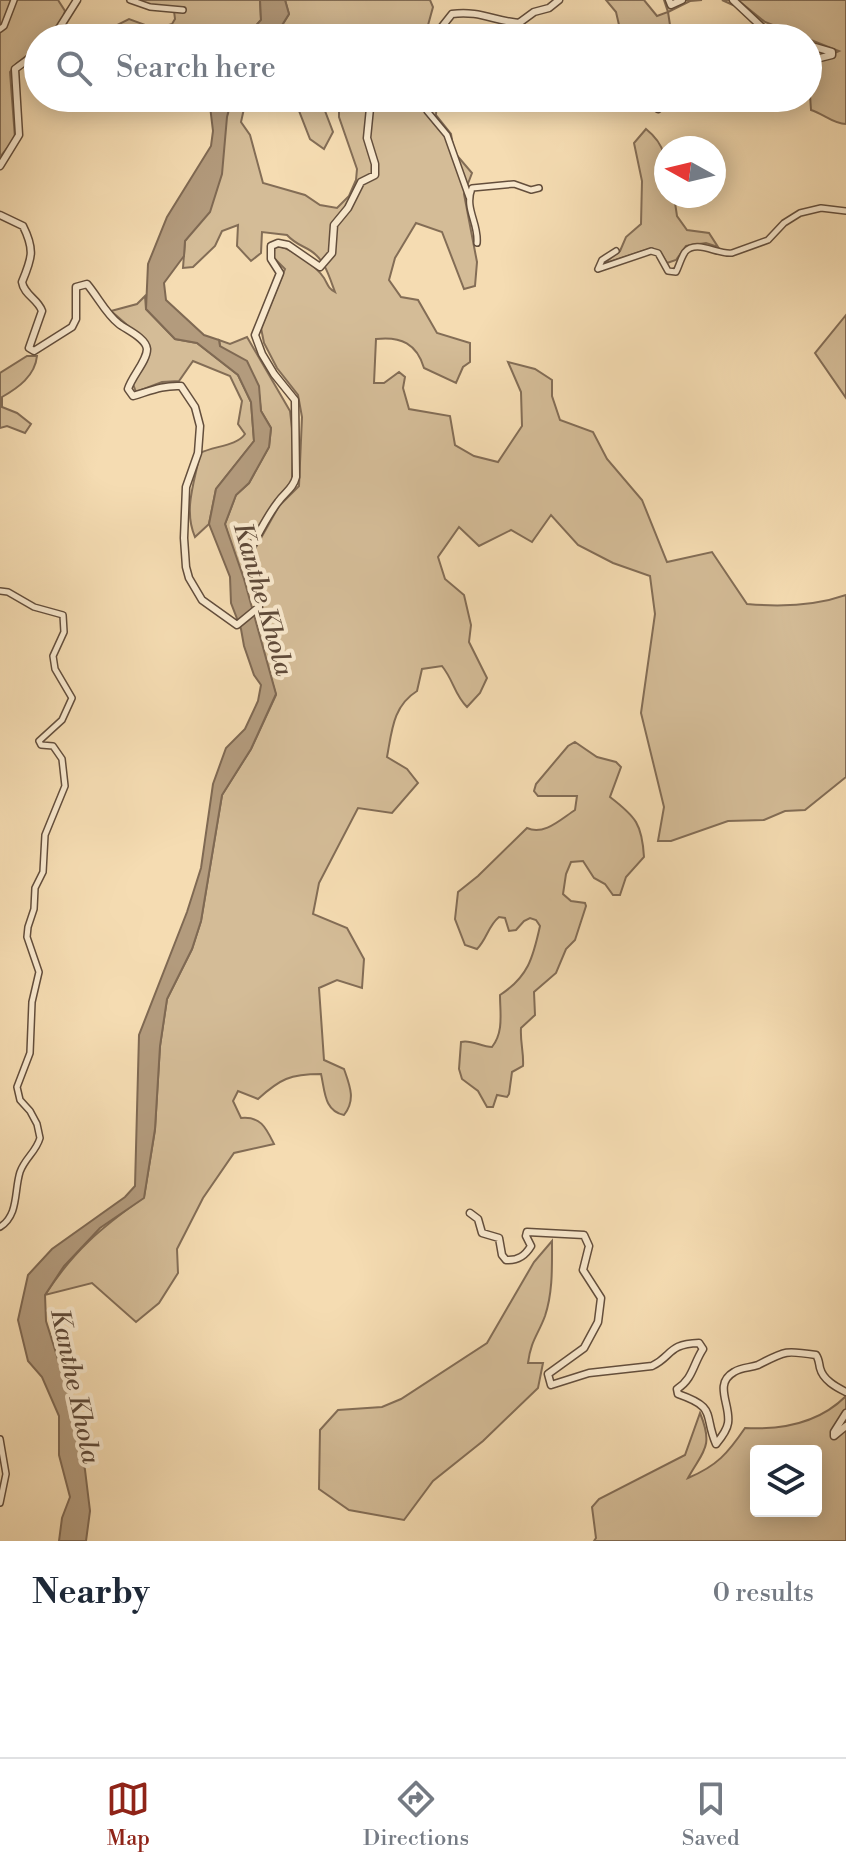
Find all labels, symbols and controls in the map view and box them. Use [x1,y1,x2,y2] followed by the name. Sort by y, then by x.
[24,24,822,112] search box
[52,46,96,90] icon: search
[116,49,276,87] text: Search here
[654,136,726,208] north arrow
[226,519,300,680] water label: Kanthe Khola
[43,1305,107,1467] water label: Kanthe Khola
[750,1445,822,1517] map controls
[750,1445,822,1517] button: layers
[32,1572,150,1614] text: Nearby
[713,1577,814,1609] text: 0 results
[106,1777,150,1852] tab: Map
[363,1777,469,1852] tab: Directions
[682,1777,740,1852] tab: Saved

